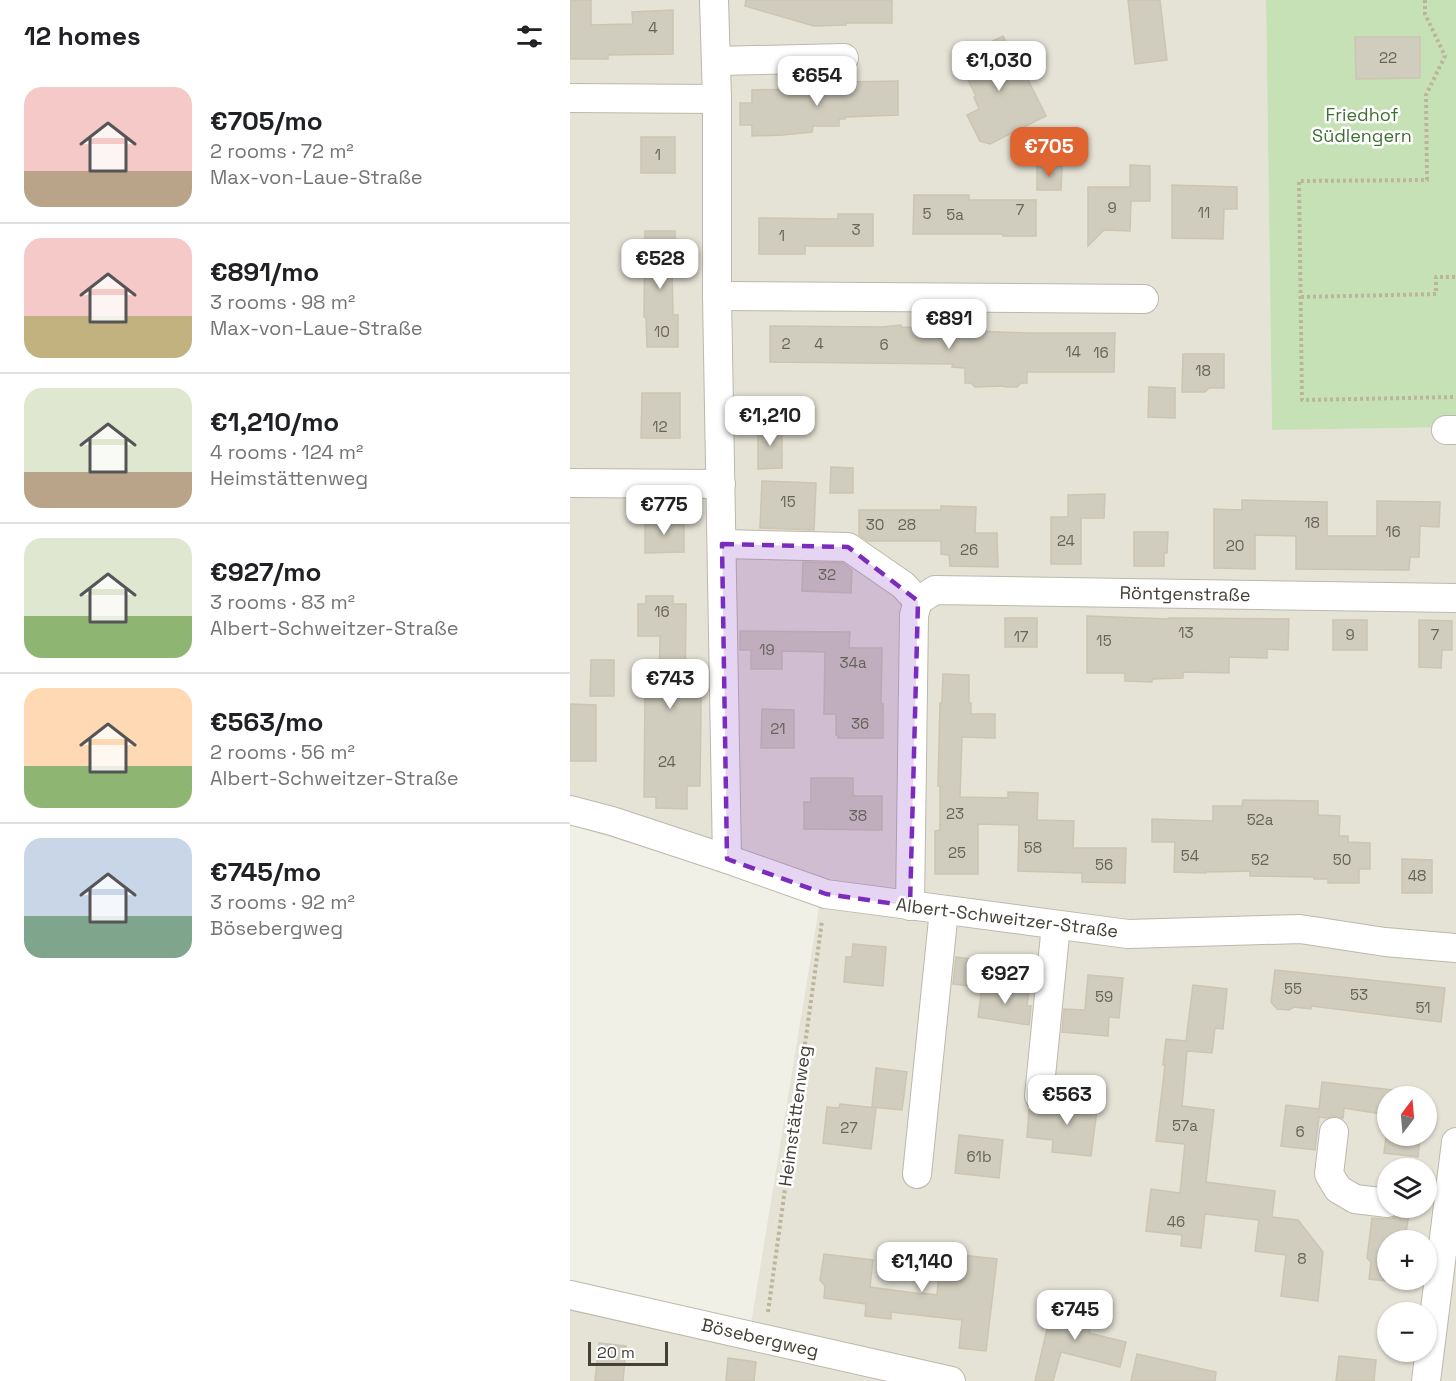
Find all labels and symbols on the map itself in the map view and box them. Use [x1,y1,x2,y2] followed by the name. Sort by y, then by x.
[648,18,658,37] house number: 4
[950,41,1048,92] pin: €1,030
[1379,48,1397,67] house number: 22
[781,56,853,107] pin: €654
[1312,103,1412,147] park label: Friedhof Südlengern
[1013,127,1085,178] pin: €705
[655,145,661,164] house number: 1
[1107,198,1117,217] house number: 9
[1016,200,1024,219] house number: 7
[1198,203,1210,222] house number: 11
[923,204,932,223] house number: 5
[946,205,964,224] house number: 5a
[851,220,861,239] house number: 3
[779,226,785,245] house number: 1
[624,239,696,290] pin: €528
[913,299,985,350] pin: €891
[654,322,670,341] house number: 10
[781,334,791,353] house number: 2
[814,334,824,353] house number: 4
[879,335,889,354] house number: 6
[1065,342,1081,361] house number: 14
[1093,343,1109,362] house number: 16
[1195,361,1211,380] house number: 18
[721,396,819,447] pin: €1,210
[652,417,668,436] house number: 12
[628,485,700,536] pin: €775
[780,492,796,511] house number: 15
[1304,513,1320,532] house number: 18
[866,515,884,534] house number: 30
[898,515,916,534] house number: 28
[1385,522,1401,541] house number: 16
[1057,531,1075,550] house number: 24
[1226,536,1244,555] house number: 20
[960,540,978,559] house number: 26
[818,565,836,584] house number: 32
[1119,581,1251,606] street label: Röntgenstraße
[654,602,670,621] house number: 16
[1178,623,1194,642] house number: 13
[1345,625,1355,644] house number: 9
[1431,625,1439,644] house number: 7
[1014,627,1028,646] house number: 17
[1096,631,1112,650] house number: 15
[759,640,775,659] house number: 19
[839,653,867,672] house number: 34a
[634,659,706,710] pin: €743
[851,714,869,733] house number: 36
[770,719,786,738] house number: 21
[658,752,676,771] house number: 24
[946,804,964,823] house number: 23
[849,806,867,825] house number: 38
[1247,810,1274,829] house number: 52a
[1024,838,1042,857] house number: 58
[948,843,966,862] house number: 25
[1181,846,1199,865] house number: 54
[1251,850,1269,869] house number: 52
[1333,850,1351,869] house number: 50
[1095,855,1113,874] house number: 56
[1408,866,1426,885] house number: 48
[895,892,1119,943] street label: Albert-Schweitzer-Straße
[969,954,1041,1005] pin: €927
[1284,979,1302,998] house number: 55
[1350,985,1368,1004] house number: 53
[1095,987,1113,1006] house number: 59
[1415,998,1431,1017] house number: 51
[773,1044,816,1188] street label: Heimstättenweg
[1031,1075,1103,1126] pin: €563
[1377,1086,1437,1146] north arrow
[1172,1116,1198,1135] house number: 57a
[840,1118,858,1137] house number: 27
[1295,1122,1305,1141] house number: 6
[966,1147,992,1166] house number: 61b
[1167,1212,1185,1231] house number: 46
[873,1242,971,1293] pin: €1,140
[1297,1249,1307,1268] house number: 8
[1039,1290,1111,1341] pin: €745
[699,1313,821,1362] street label: Bösebergweg
[588,1339,668,1366] scale bar

